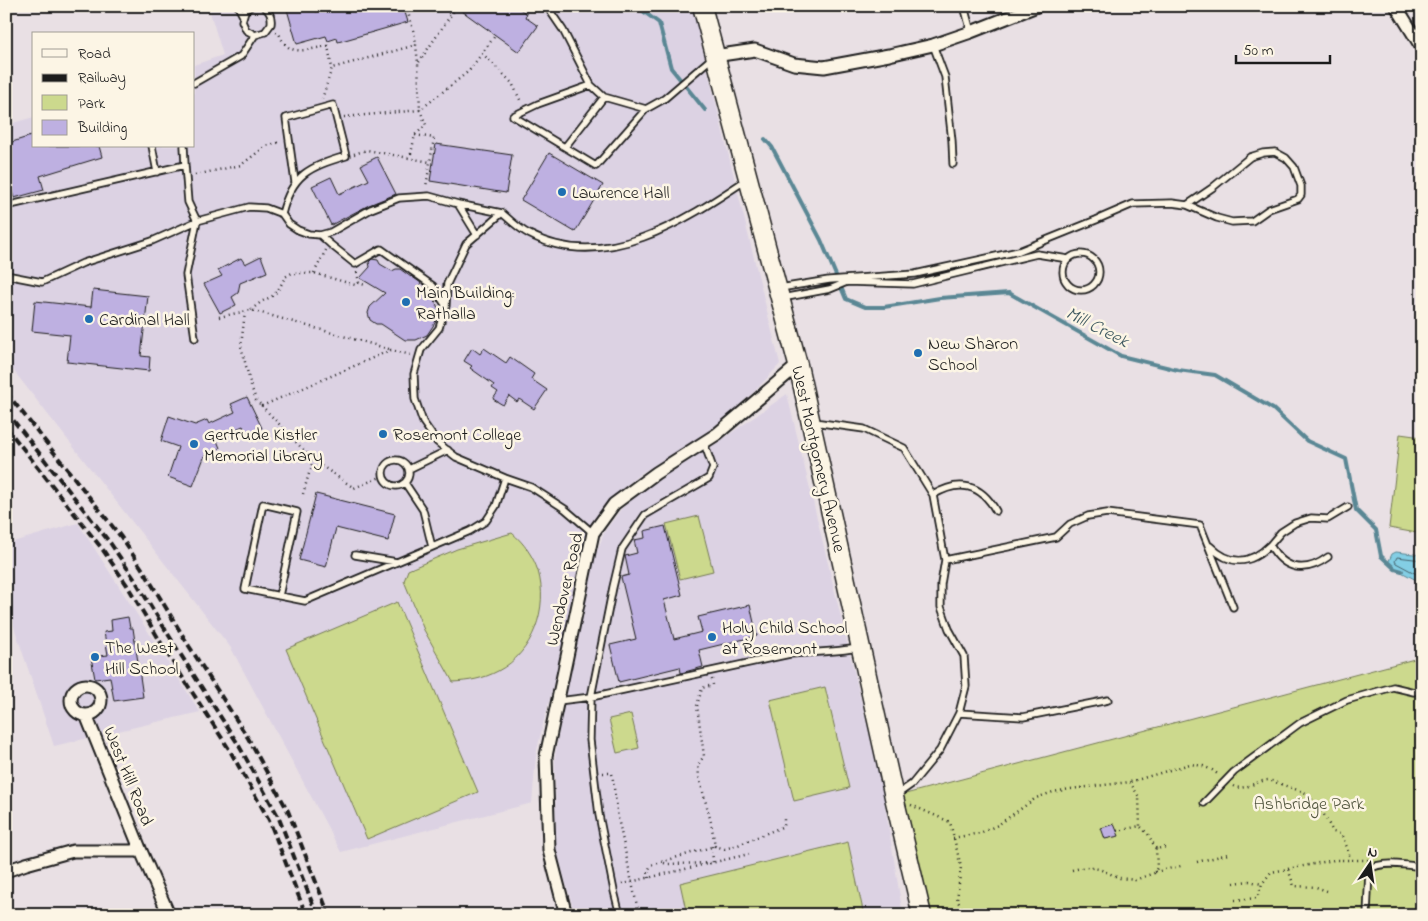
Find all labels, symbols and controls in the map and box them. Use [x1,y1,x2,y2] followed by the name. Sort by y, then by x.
[32,32,195,148] legend
[1236,32,1329,64] scale bar
[1243,40,1274,62] text: 50 m
[78,43,111,65] text: Road
[78,67,126,90] text: Railway
[78,93,106,115] text: Park
[77,117,127,140] text: Building
[572,181,670,207] place label: Lawrence Hall
[556,186,568,198] marker: Lawrence Hall
[416,281,514,328] place label: Main Building: Rathalla
[400,296,412,308] marker: Main Building: Rathalla
[1061,301,1134,356] water label: Mill Creek
[99,308,190,334] place label: Cardinal Hall
[83,313,95,325] marker: Cardinal Hall
[928,332,1018,379] place label: New Sharon School
[912,347,924,359] marker: New Sharon School
[782,364,851,556] street label: West Montgomery Avenue
[204,423,323,470] place label: Gertrude Kistler Memorial Library
[393,423,522,450] place label: Rosemont College
[377,428,389,440] marker: Rosemont College
[188,438,200,450] marker: Gertrude Kistler Memorial Library
[540,530,592,648] street label: Wendover Road
[722,616,847,663] place label: Holy Child School at Rosemont
[706,631,718,643] marker: Holy Child School at Rosemont
[105,636,179,683] place label: The West Hill School
[89,651,101,663] marker: The West Hill School
[95,723,159,830] street label: West Hill Road
[1254,792,1364,819] park label: Ashbridge Park
[1346,838,1396,888] north arrow
[1366,842,1380,864] text: N

